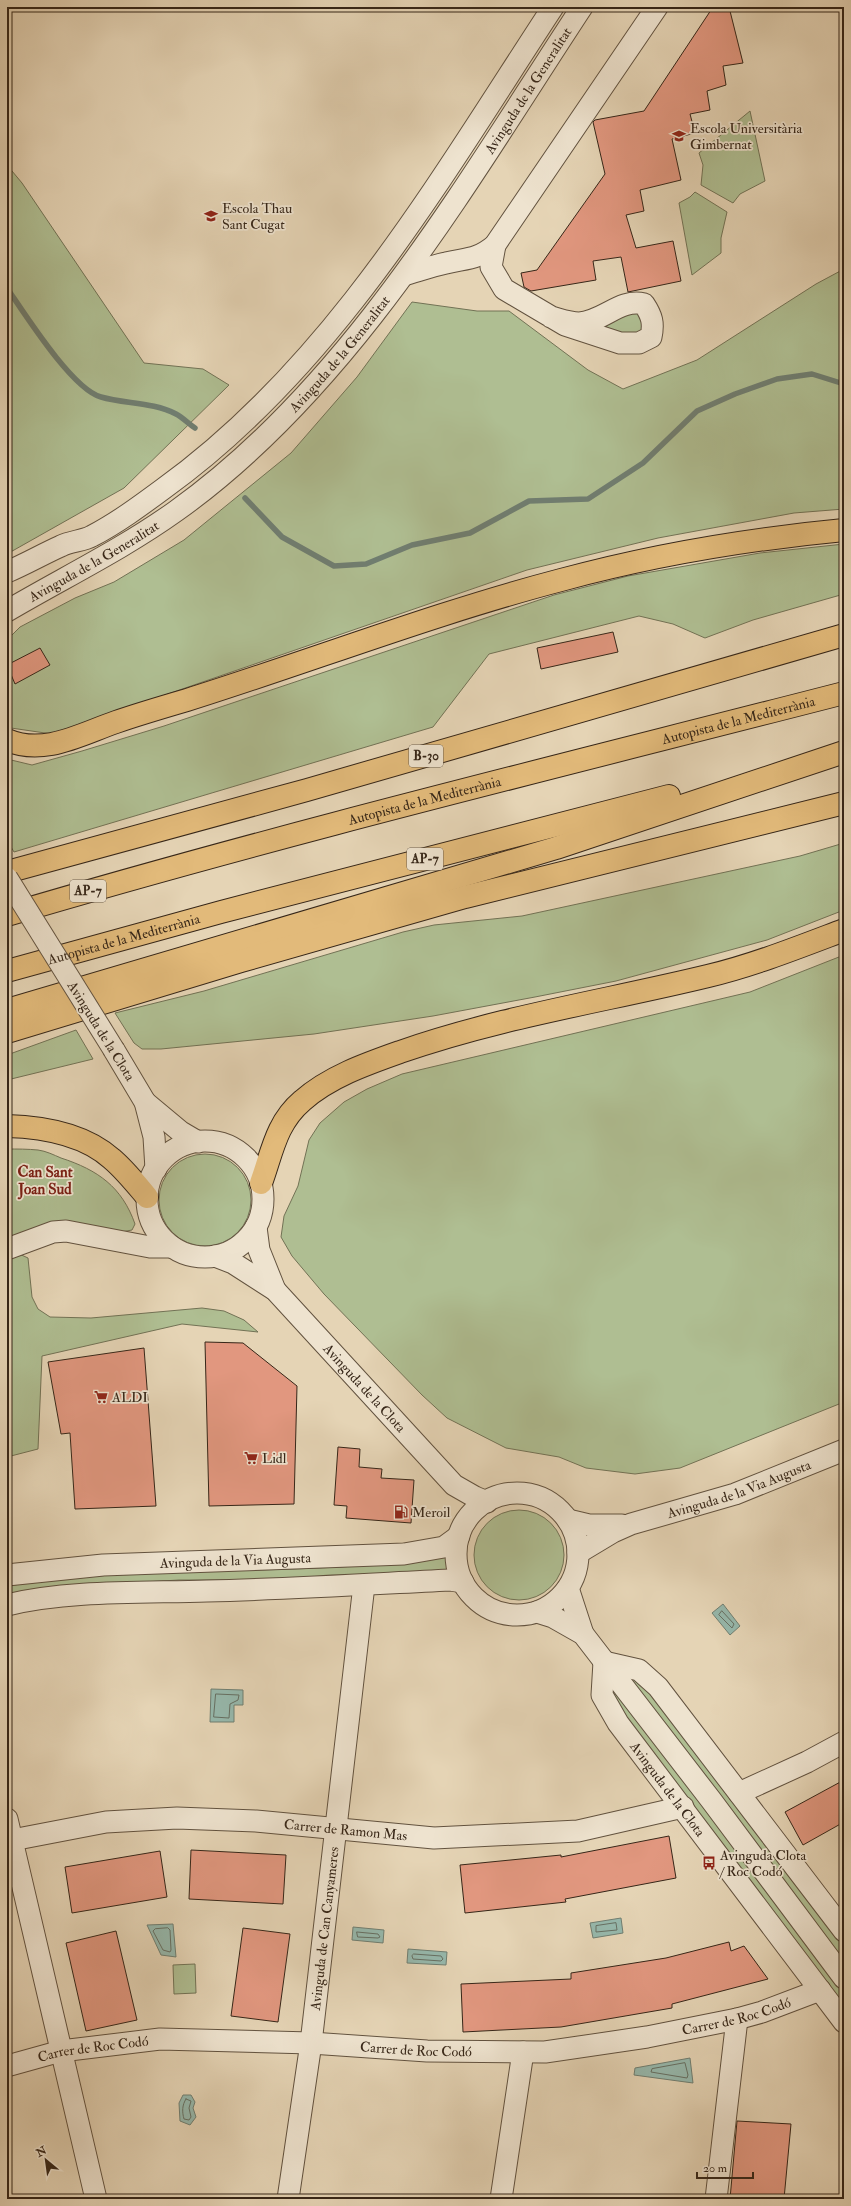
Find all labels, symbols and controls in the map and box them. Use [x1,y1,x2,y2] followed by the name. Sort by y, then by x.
[480,24,575,158] street label: Avinguda de la Generalitat
[690,120,802,153] place label: Escola Universitària Gimbernat
[671,128,687,144] school or university icon: Escola Universitària Gimbernat
[222,200,292,233] place label: Escola Thau Sant Cugat
[203,208,219,224] school or university icon: Escola Thau Sant Cugat
[285,292,394,416] street label: Avinguda de la Generalitat
[25,517,162,606] street label: Avinguda de la Generalitat
[659,692,817,748] street label: Autopista de la Mediterrània
[409,745,443,767] road number: B-30
[345,772,503,829] street label: Autopista de la Mediterrània
[407,848,443,870] road number: AP-7
[70,880,106,902] road number: AP-7
[45,910,202,968] street label: Autopista de la Mediterrània
[63,977,139,1084] street label: Avinguda de la Clota
[17,1163,73,1200] district label: Can Sant Joan Sud
[319,1339,410,1436] street label: Avinguda de la Clota
[93,1389,109,1405] supermarket icon: ALDI
[111,1389,148,1406] place label: ALDI
[243,1450,259,1466] supermarket icon: Lidl
[262,1450,287,1467] place label: Lidl
[664,1456,813,1522] street label: Avinguda de la Via Augusta
[393,1504,409,1520] fuel station icon: Meroil
[412,1504,451,1521] place label: Meroil
[159,1549,312,1571] street label: Avinguda de la Via Augusta
[626,1737,709,1840] street label: Avinguda de la Clota
[283,1815,408,1844] street label: Carrer de Ramon Mas
[306,1845,342,2012] street label: Avinguda de Can Canyameres
[719,1847,806,1880] place label: Avinguda Clota / Roc Codó
[701,1855,717,1871] bus stop icon: Avinguda Clota / Roc Codó
[680,1993,793,2038] street label: Carrer de Roc Codó
[36,2032,150,2066] street label: Carrer de Roc Codó
[359,2038,472,2060] street label: Carrer de Roc Codó
[26,2140,66,2180] north arrow
[33,2143,50,2160] text: N
[697,2154,753,2180] scale bar
[703,2161,728,2176] text: 20 m

